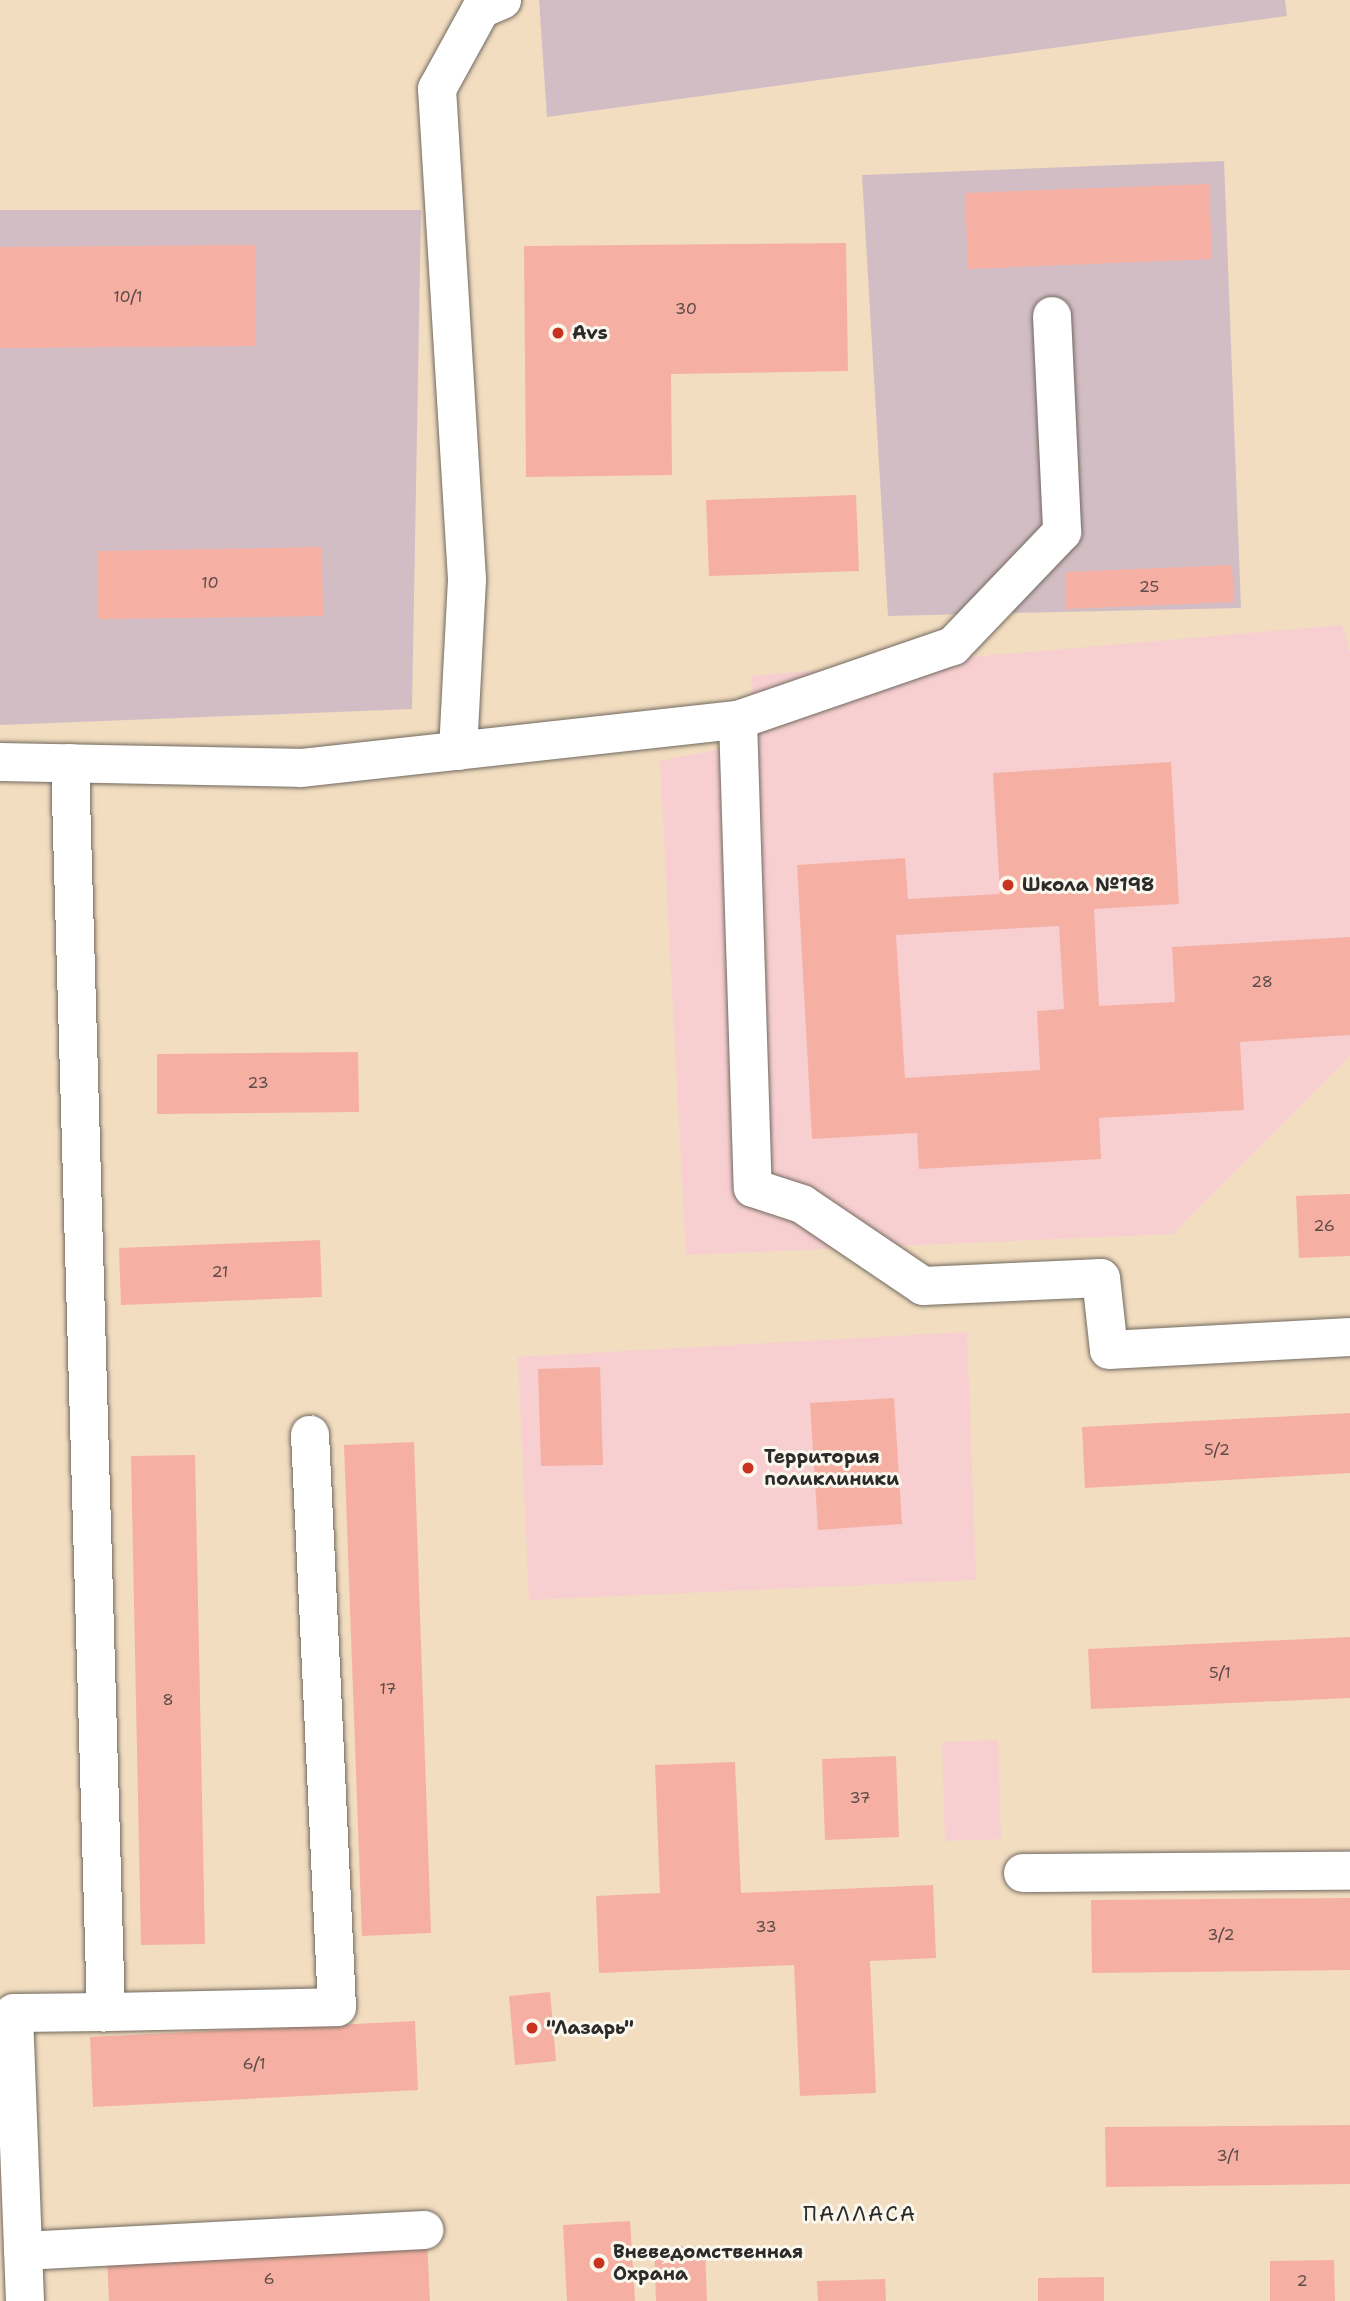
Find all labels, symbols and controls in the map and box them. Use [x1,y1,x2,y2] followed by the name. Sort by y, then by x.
[113,287,143,307] house number: 10/1
[675,299,697,319] house number: 30
[572,322,608,344] place label: Avs
[550,325,566,341] marker: Avs
[201,573,219,593] house number: 10
[1139,577,1159,597] house number: 25
[1022,874,1154,896] place label: Школа №198
[1000,877,1016,893] marker: Школа №198
[1251,972,1273,992] house number: 28
[247,1073,269,1093] house number: 23
[1313,1216,1335,1236] house number: 26
[211,1262,229,1282] house number: 21
[1204,1440,1230,1460] house number: 5/2
[764,1446,899,1490] place label: Территория поликлиники
[738,1458,758,1478] marker: Территория поликлиники
[1209,1663,1231,1683] house number: 5/1
[379,1679,397,1699] house number: 17
[162,1690,174,1710] house number: 8
[849,1788,871,1808] house number: 37
[755,1917,777,1937] house number: 33
[1207,1925,1235,1945] house number: 3/2
[546,2017,634,2039] place label: "Лазарь"
[524,2020,540,2036] marker: "Лазарь"
[242,2054,266,2074] house number: 6/1
[1216,2146,1240,2166] house number: 3/1
[804,2201,916,2227] district label: ПАЛЛАСА
[613,2241,803,2285] place label: Вневедомственная Охрана
[591,2255,607,2271] marker: Вневедомственная Охрана
[263,2269,275,2289] house number: 6
[1296,2271,1308,2291] house number: 2

